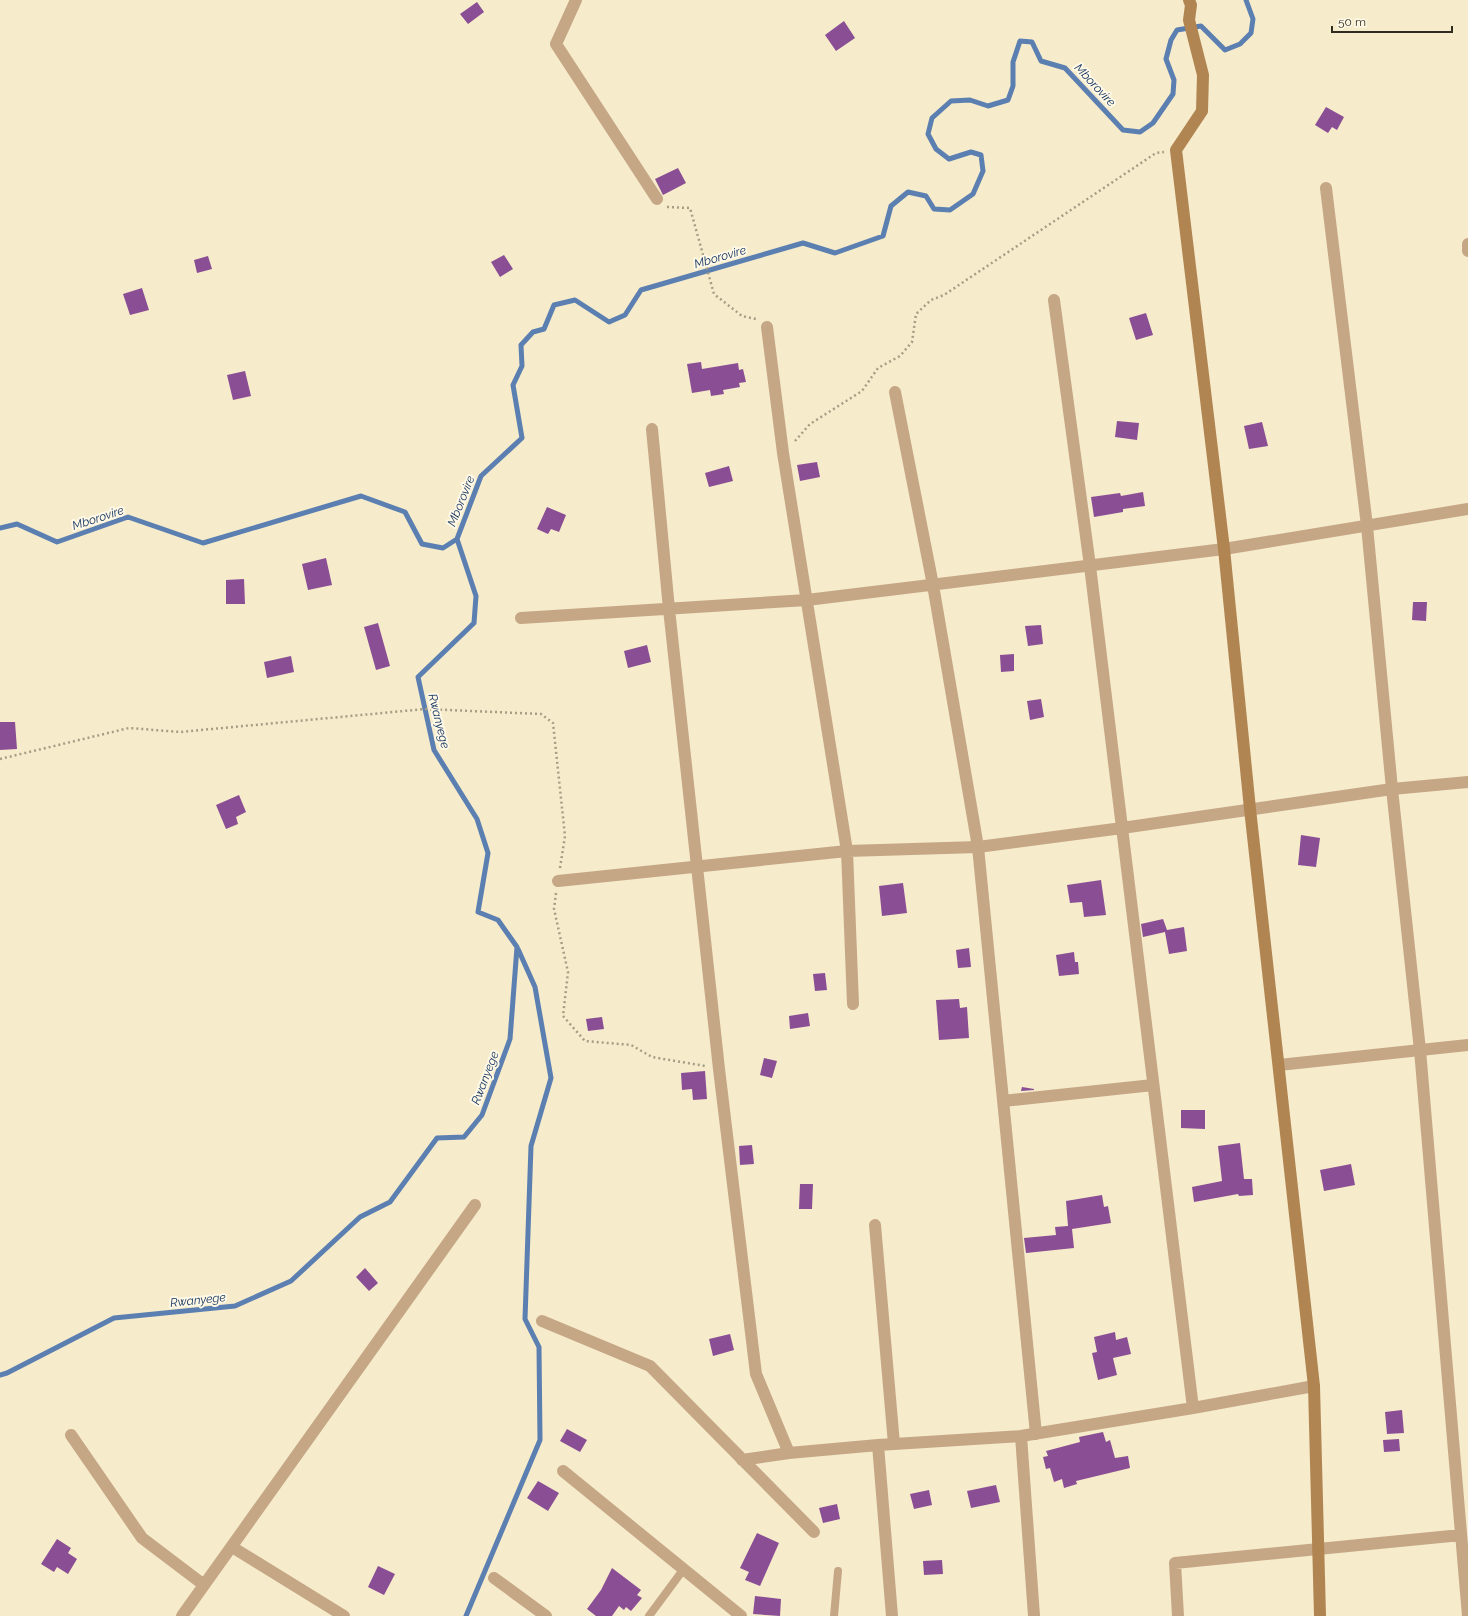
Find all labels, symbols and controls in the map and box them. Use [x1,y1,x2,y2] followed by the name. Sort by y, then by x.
[1332,8,1452,34] scale bar
[1338,15,1366,29] text: 50 m
[1072,61,1119,110] water label: Mborovire
[692,243,748,271] water label: Mborovire
[444,473,478,528] water label: Mborovire
[70,503,126,533] water label: Mborovire
[425,692,453,750] water label: Rwanyege
[468,1049,502,1107] water label: Rwanyege
[169,1290,227,1310] water label: Rwanyege

